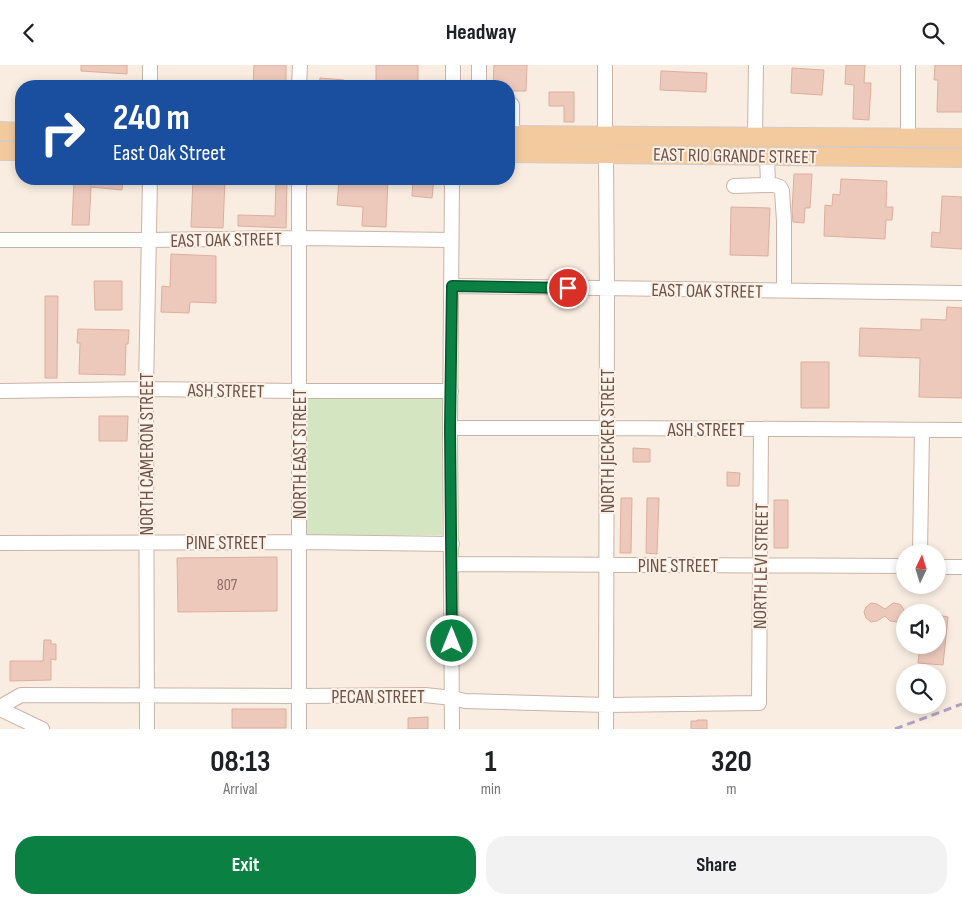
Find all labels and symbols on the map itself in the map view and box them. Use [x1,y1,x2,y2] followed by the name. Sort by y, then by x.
[653,144,817,169] street label: EAST RIO GRANDE STREET
[170,228,282,253] street label: EAST OAK STREET
[547,267,589,309] pin
[651,279,763,304] street label: EAST OAK STREET
[597,368,620,513] street label: NORTH JECKER STREET
[136,372,159,536] street label: NORTH CAMERON STREET
[186,379,265,404] street label: ASH STREET
[289,389,312,519] street label: NORTH EAST STREET
[667,419,745,442] street label: ASH STREET
[749,503,774,629] street label: NORTH LEVI STREET
[186,532,266,555] street label: PINE STREET
[896,544,946,594] north arrow
[638,555,718,578] street label: PINE STREET
[217,576,238,595] house number: 807
[425,614,477,666] position arrow
[331,686,425,709] street label: PECAN STREET

